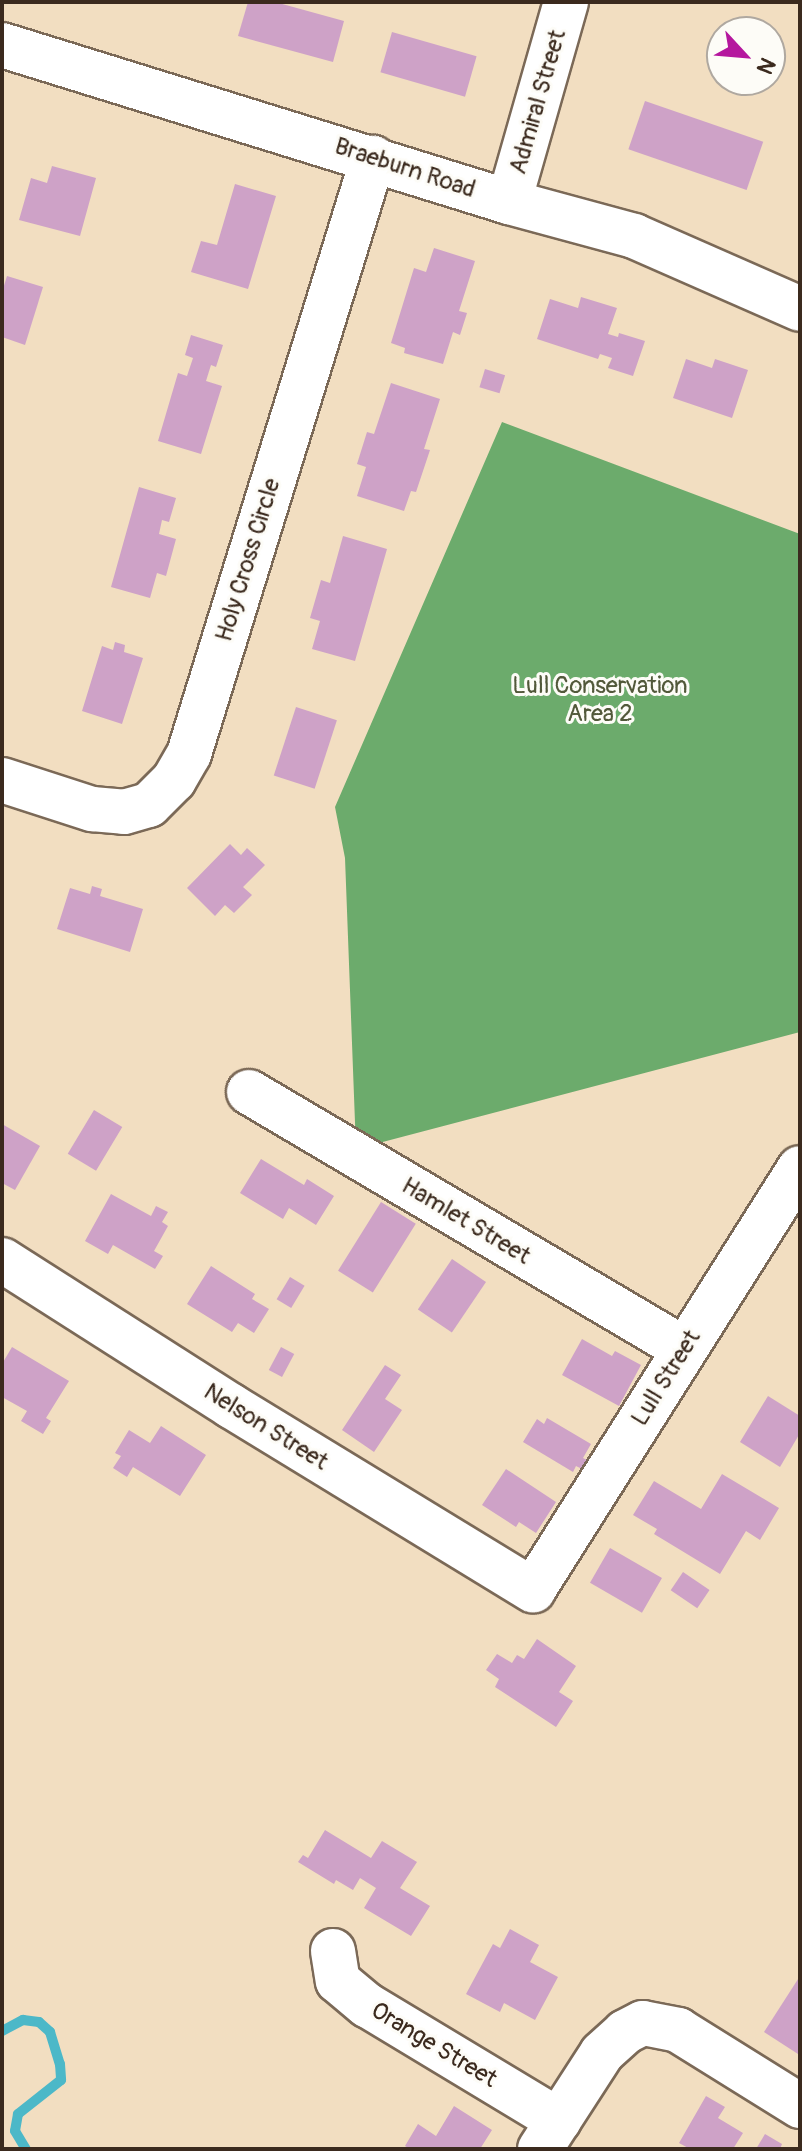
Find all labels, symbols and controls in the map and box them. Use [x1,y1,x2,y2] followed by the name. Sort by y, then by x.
[706,16,786,96] north arrow
[504,27,572,177] street label: Admiral Street
[750,53,782,78] text: N
[331,132,479,204] street label: Braeburn Road
[210,475,286,645] street label: Holy Cross Circle
[512,672,688,728] park label: Lull Conservation Area 2
[396,1171,536,1271] street label: Hamlet Street
[625,1325,707,1431] street label: Lull Street
[199,1377,333,1477] street label: Nelson Street
[366,1996,502,2094] street label: Orange Street

